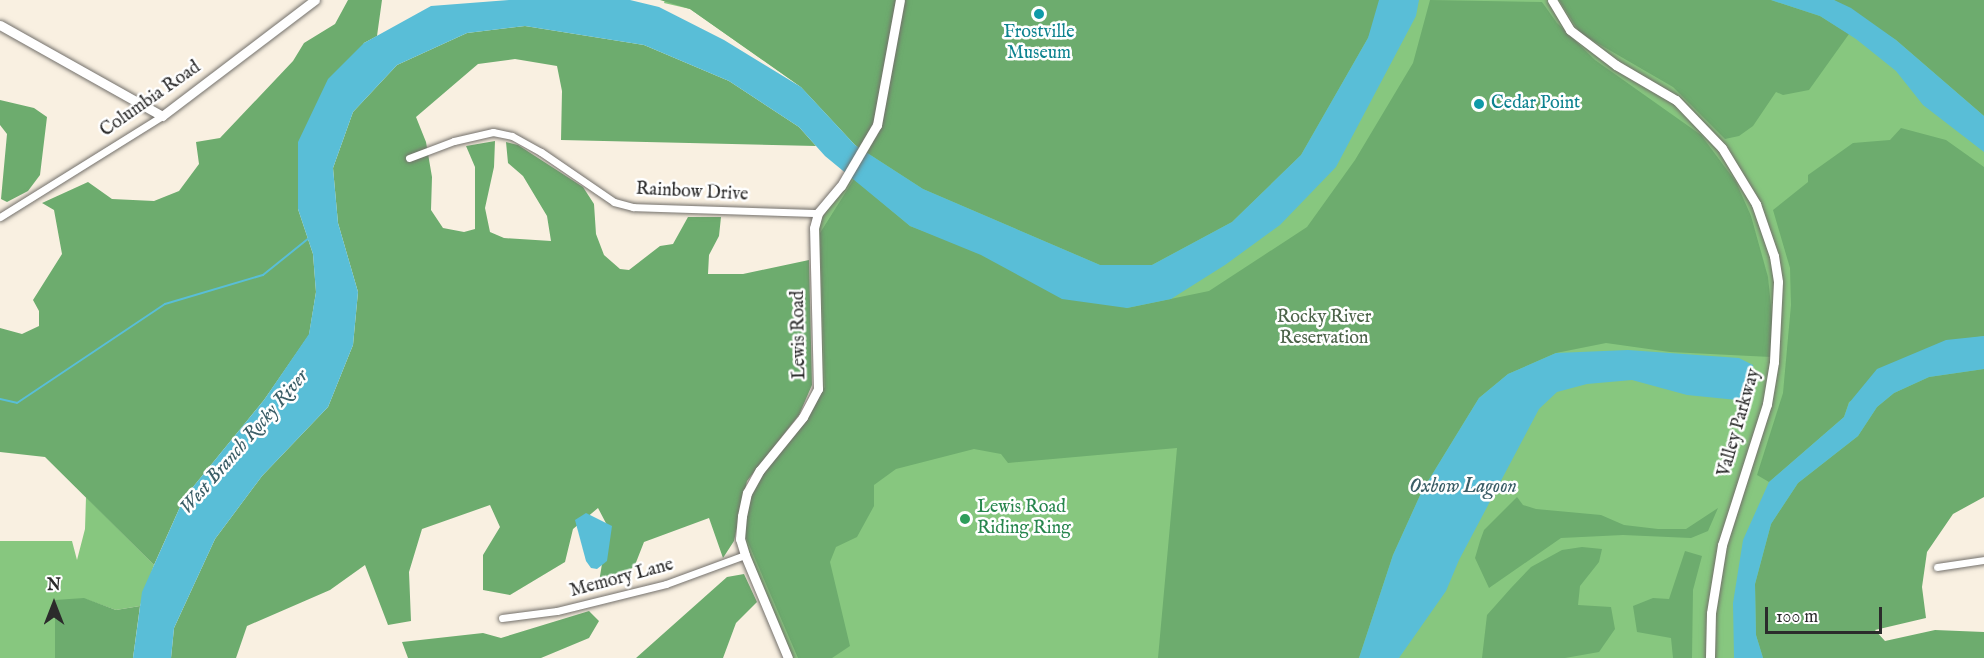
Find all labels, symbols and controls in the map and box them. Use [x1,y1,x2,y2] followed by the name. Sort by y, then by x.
[1032,7,1046,21] marker: Frostville Museum
[1004,23,1074,66] place label: Frostville Museum
[97,58,205,142] street label: Columbia Road
[1491,93,1580,115] place label: Cedar Point
[1472,97,1486,111] marker: Cedar Point
[635,179,749,207] street label: Rainbow Drive
[788,290,812,380] street label: Lewis Road
[1277,308,1371,350] park label: Rocky River Reservation
[175,365,313,519] water label: West Branch Rocky River
[1714,366,1766,480] street label: Valley Parkway
[1409,474,1517,498] water label: Oxbow Lagoon
[977,498,1071,540] place label: Lewis Road Riding Ring
[958,512,972,526] marker: Lewis Road Riding Ring
[568,555,676,603] street label: Memory Lane
[24,574,84,634] north arrow
[47,576,61,596] text: N
[1768,595,1885,633] scale bar
[1776,606,1818,629] text: 100 m

